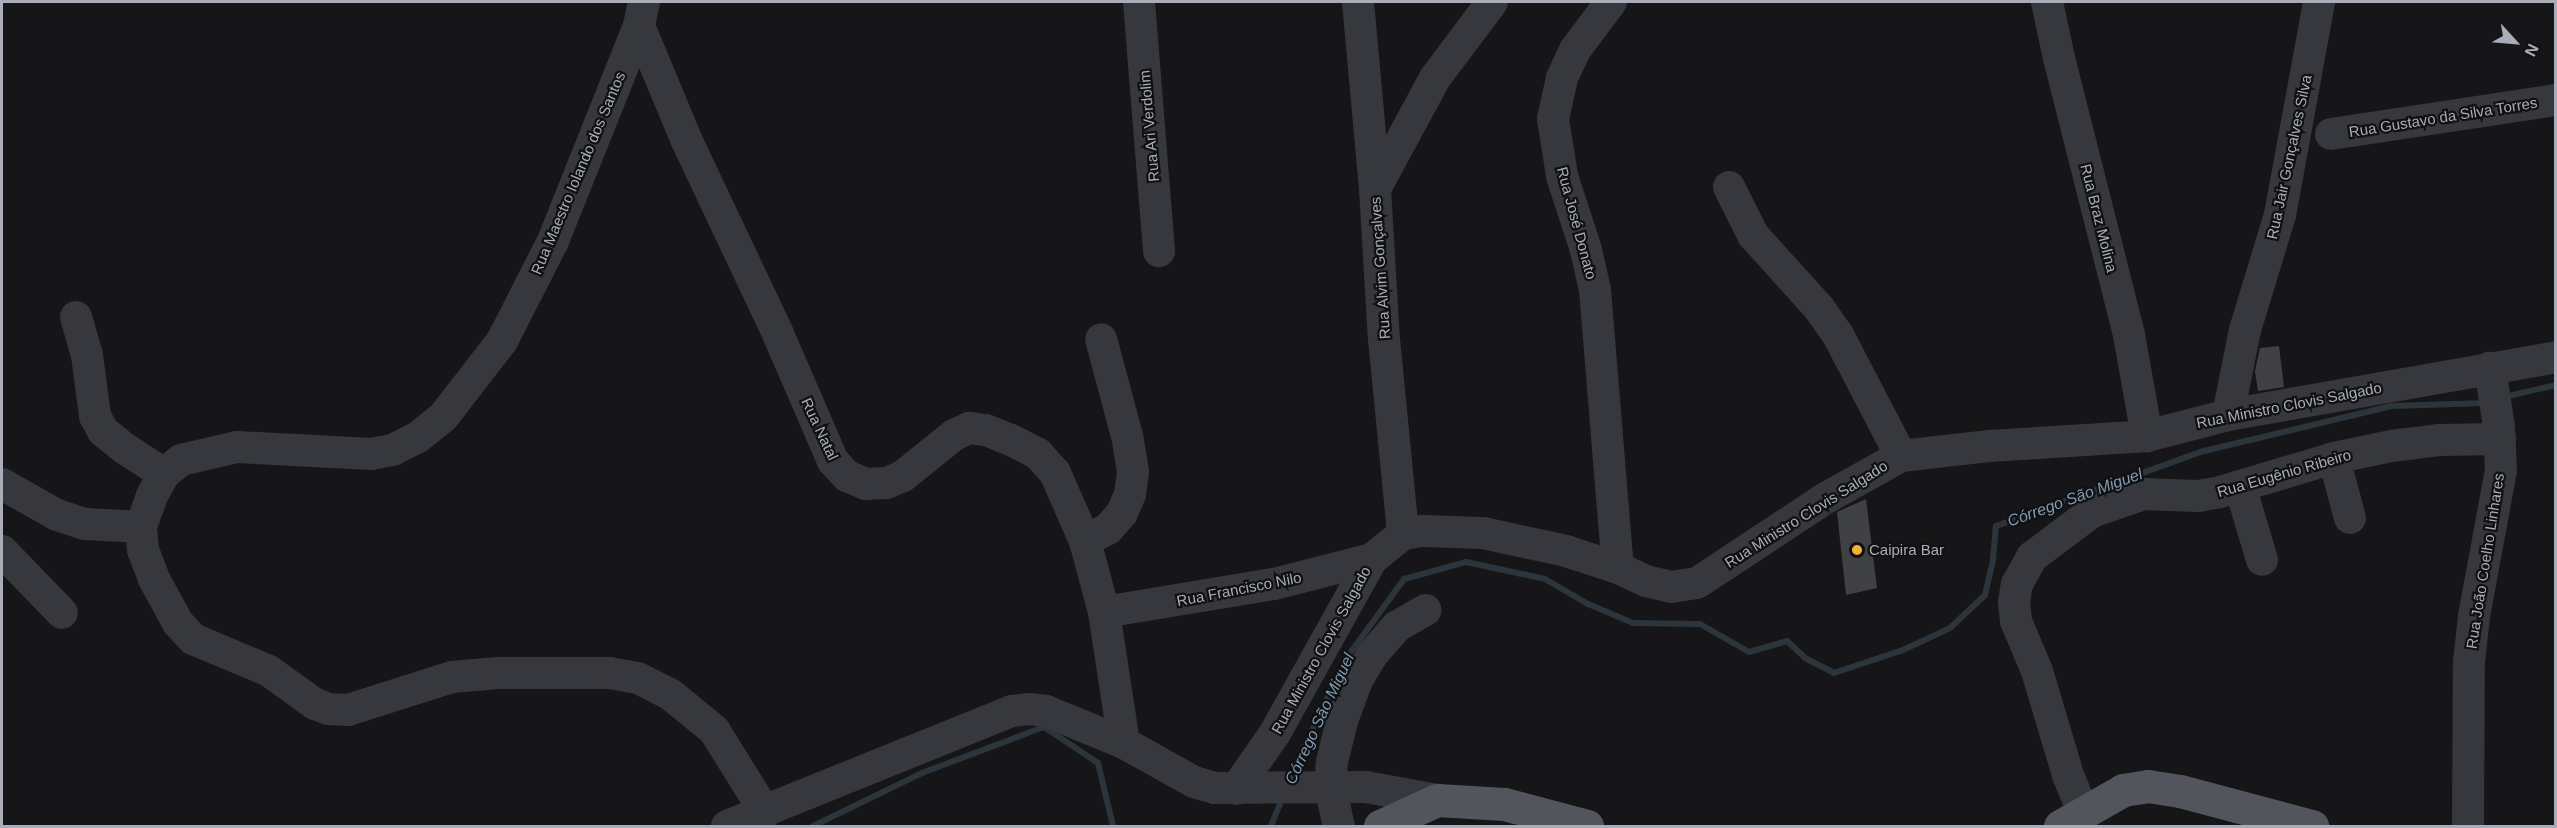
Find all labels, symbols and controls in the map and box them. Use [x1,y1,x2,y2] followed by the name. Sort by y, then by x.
[2485,12,2545,72] north arrow
[2521,41,2542,59] text: N
[527,69,629,277] street label: Rua Maestro Iolando dos Santos
[1135,69,1163,183] street label: Rua Ari Verdolim
[2263,73,2315,241] street label: Rua Jair Gonçalves Silva
[2347,93,2539,141] street label: Rua Gustavo da Silva Torres
[2077,162,2121,274] street label: Rua Braz Molina
[1553,165,1601,281] street label: Rua José Donato
[1366,196,1394,340] street label: Rua Alvim Gonçalves
[2195,378,2383,432] street label: Rua Ministro Clovis Salgado
[798,395,842,463] street label: Rua Natal
[2215,445,2353,501] street label: Rua Eugênio Ribeiro
[1721,456,1891,572] street label: Rua Ministro Clovis Salgado
[2005,465,2145,531] water label: Córrego São Miguel
[2462,472,2508,650] street label: Rua João Coelho Linhares
[1869,541,1944,559] place label: Caipira Bar
[1850,543,1864,557] marker: Caipira Bar
[1267,563,1375,737] street label: Rua Ministro Clovis Salgado
[1175,568,1303,610] street label: Rua Francisco Nilo
[1281,650,1359,788] water label: Córrego São Miguel

